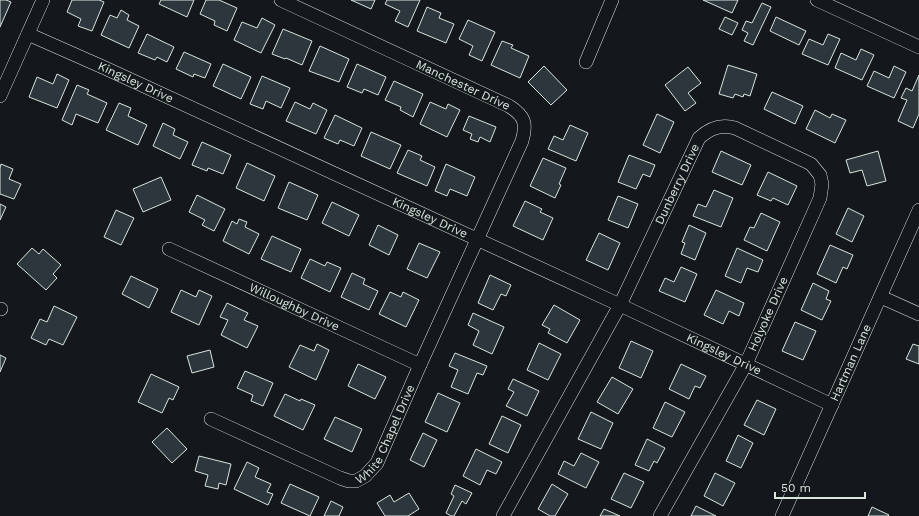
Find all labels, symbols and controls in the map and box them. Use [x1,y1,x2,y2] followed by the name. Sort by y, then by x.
[414,57,512,113] street label: Manchester Drive
[96,59,176,106] street label: Kingsley Drive
[652,141,702,227] street label: Dunberry Drive
[390,194,470,241] street label: Kingsley Drive
[745,274,791,353] street label: Holyoke Drive
[247,280,342,334] street label: Willoughby Drive
[827,322,874,404] street label: Hartman Lane
[684,330,764,378] street label: Kingsley Drive
[353,382,418,487] street label: White Chapel Drive
[775,474,865,500] scale bar
[781,481,811,495] text: 50 m

